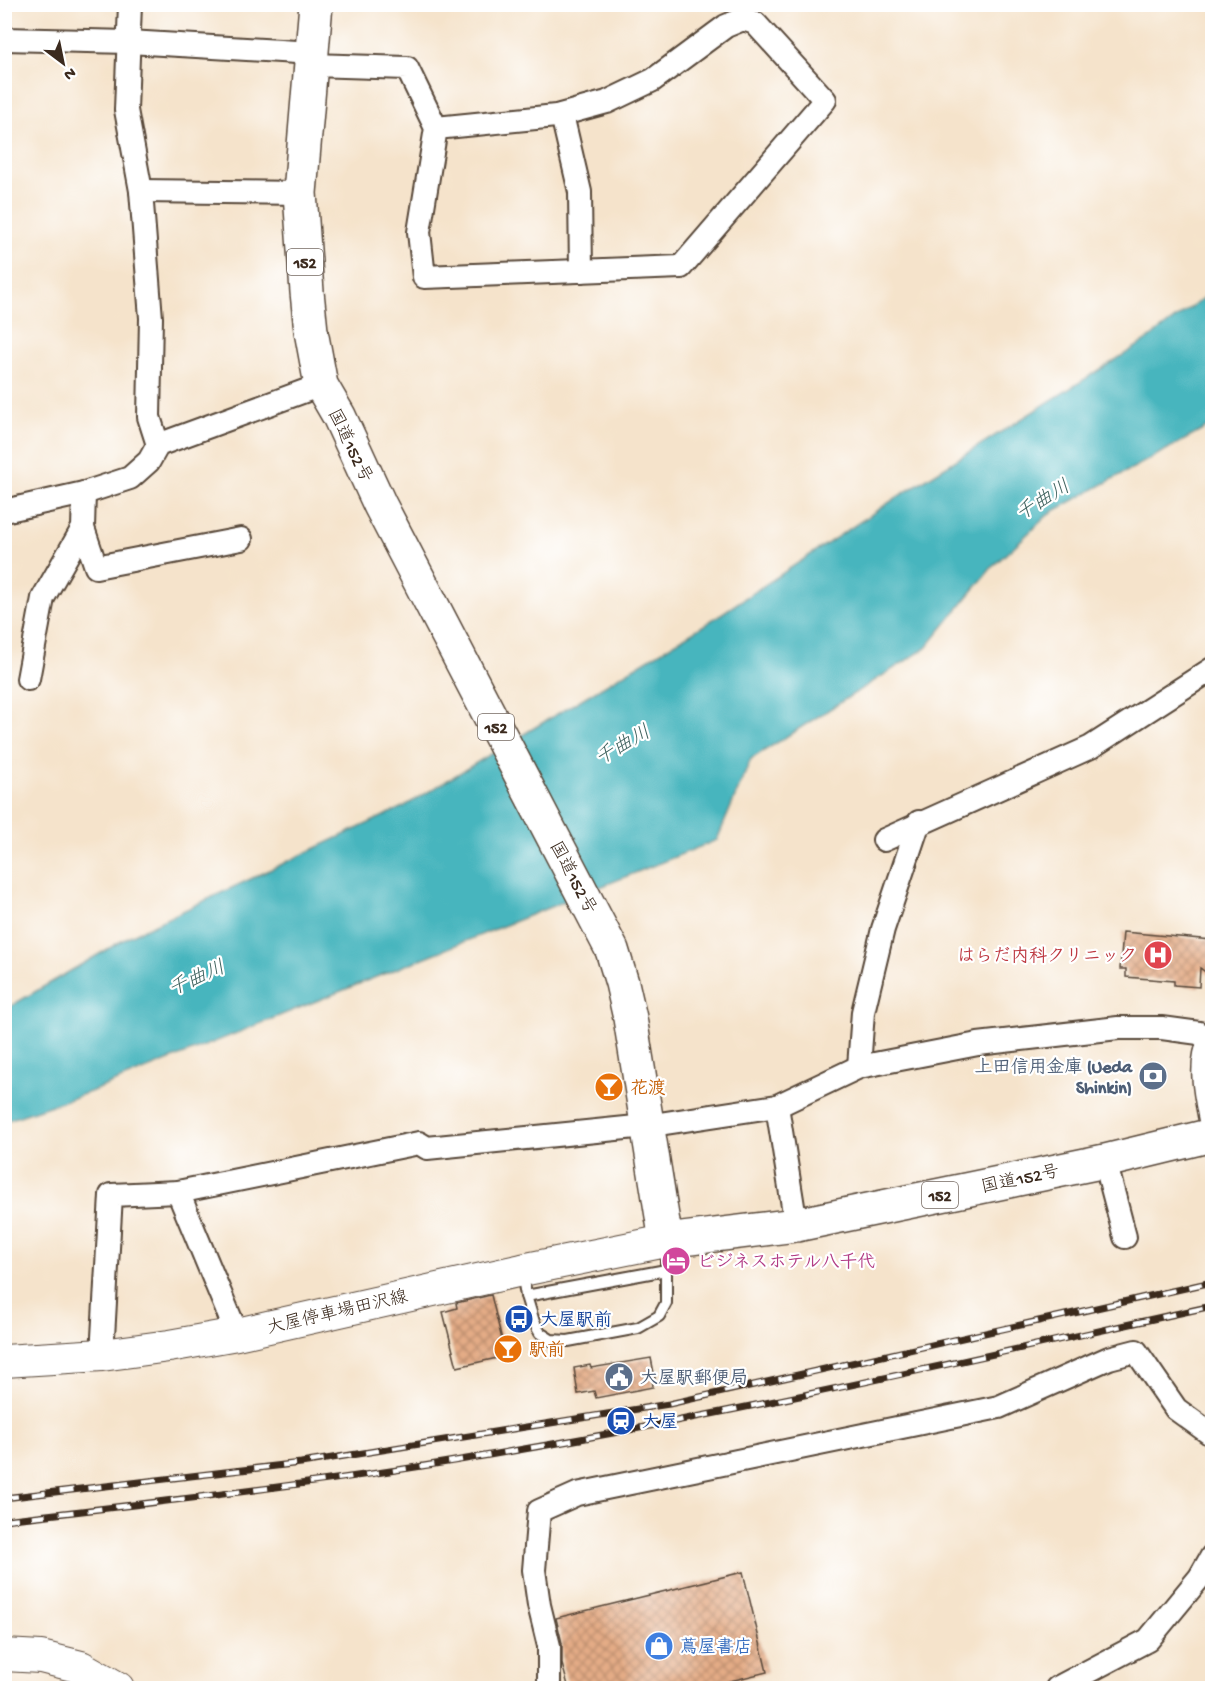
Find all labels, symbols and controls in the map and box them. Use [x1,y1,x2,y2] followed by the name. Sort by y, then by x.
[33,33,93,93] north arrow
[59,62,79,84] text: N
[287,249,323,275] road number: 152
[322,405,377,486] street label: 国道152号
[1012,475,1075,528] water label: 千曲川
[478,714,514,740] road number: 152
[592,721,655,772] water label: 千曲川
[544,838,601,918] street label: 国道152号
[1142,939,1174,971] hospital icon: はらだ内科クリニック
[957,946,1137,968] place label: はらだ内科クリニック
[165,957,230,1003] water label: 千曲川
[974,1056,1133,1100] place label: 上田信用金庫 (Ueda Shinkin)
[1137,1060,1169,1092] bank icon: 上田信用金庫 (Ueda Shinkin)
[593,1071,625,1103] bar icon: 花渡
[630,1078,666,1100] place label: 花渡
[979,1161,1062,1199] street label: 国道152号
[922,1182,958,1208] road number: 152
[660,1245,692,1277] hotel icon: ビジネスホテル八千代
[697,1252,875,1274] place label: ビジネスホテル八千代
[265,1286,410,1340] street label: 大屋停車場田沢線
[503,1303,535,1335] bus stop icon: 大屋駅前
[540,1310,612,1332] place label: 大屋駅前
[492,1333,524,1365] bar icon: 駅前
[529,1340,565,1362] place label: 駅前
[603,1361,635,1393] public building icon: 大屋駅郵便局
[640,1368,748,1390] place label: 大屋駅郵便局
[605,1405,637,1437] station icon: 大屋
[642,1412,678,1434] place label: 大屋
[643,1630,675,1662] shop icon: 蔦屋書店
[680,1637,752,1659] place label: 蔦屋書店

